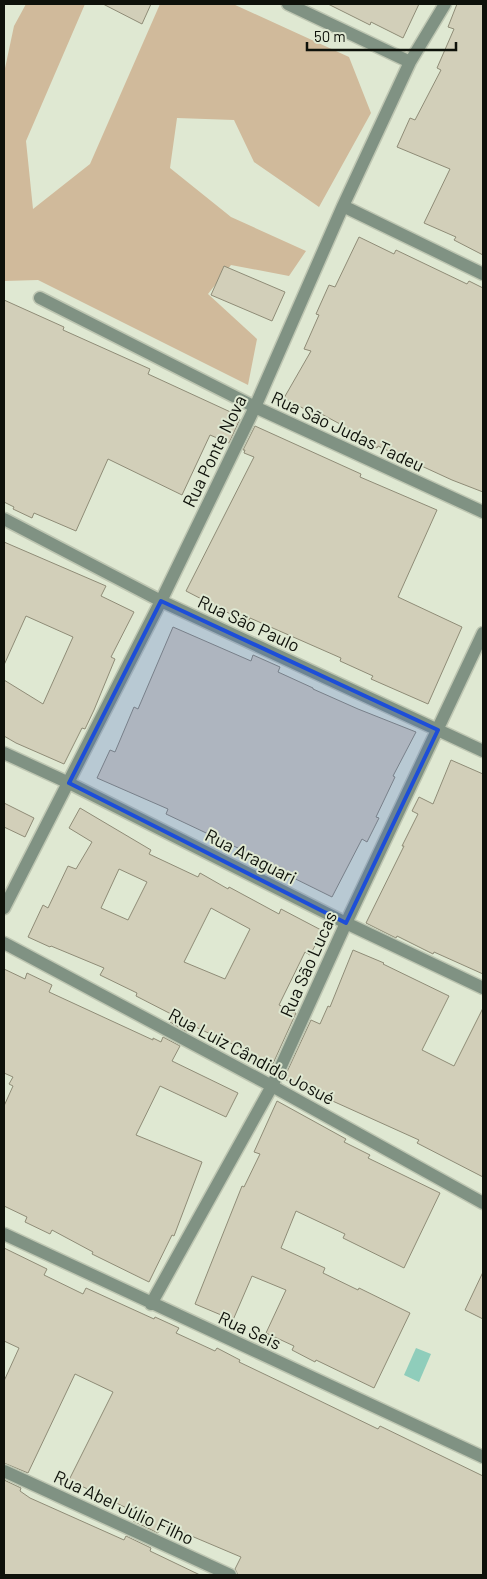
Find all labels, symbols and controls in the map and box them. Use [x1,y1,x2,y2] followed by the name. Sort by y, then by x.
[307,20,456,52] scale bar
[314,27,346,45] text: 50 m
[268,386,428,476] street label: Rua São Judas Tadeu
[177,391,251,511] street label: Rua Ponte Nova
[195,590,303,656] street label: Rua São Paulo
[202,824,300,888] street label: Rua Araguari
[275,908,341,1020] street label: Rua São Lucas
[165,1003,339,1109] street label: Rua Luiz Cândido Josué
[215,1306,285,1354] street label: Rua Seis
[50,1465,198,1549] street label: Rua Abel Júlio Filho

